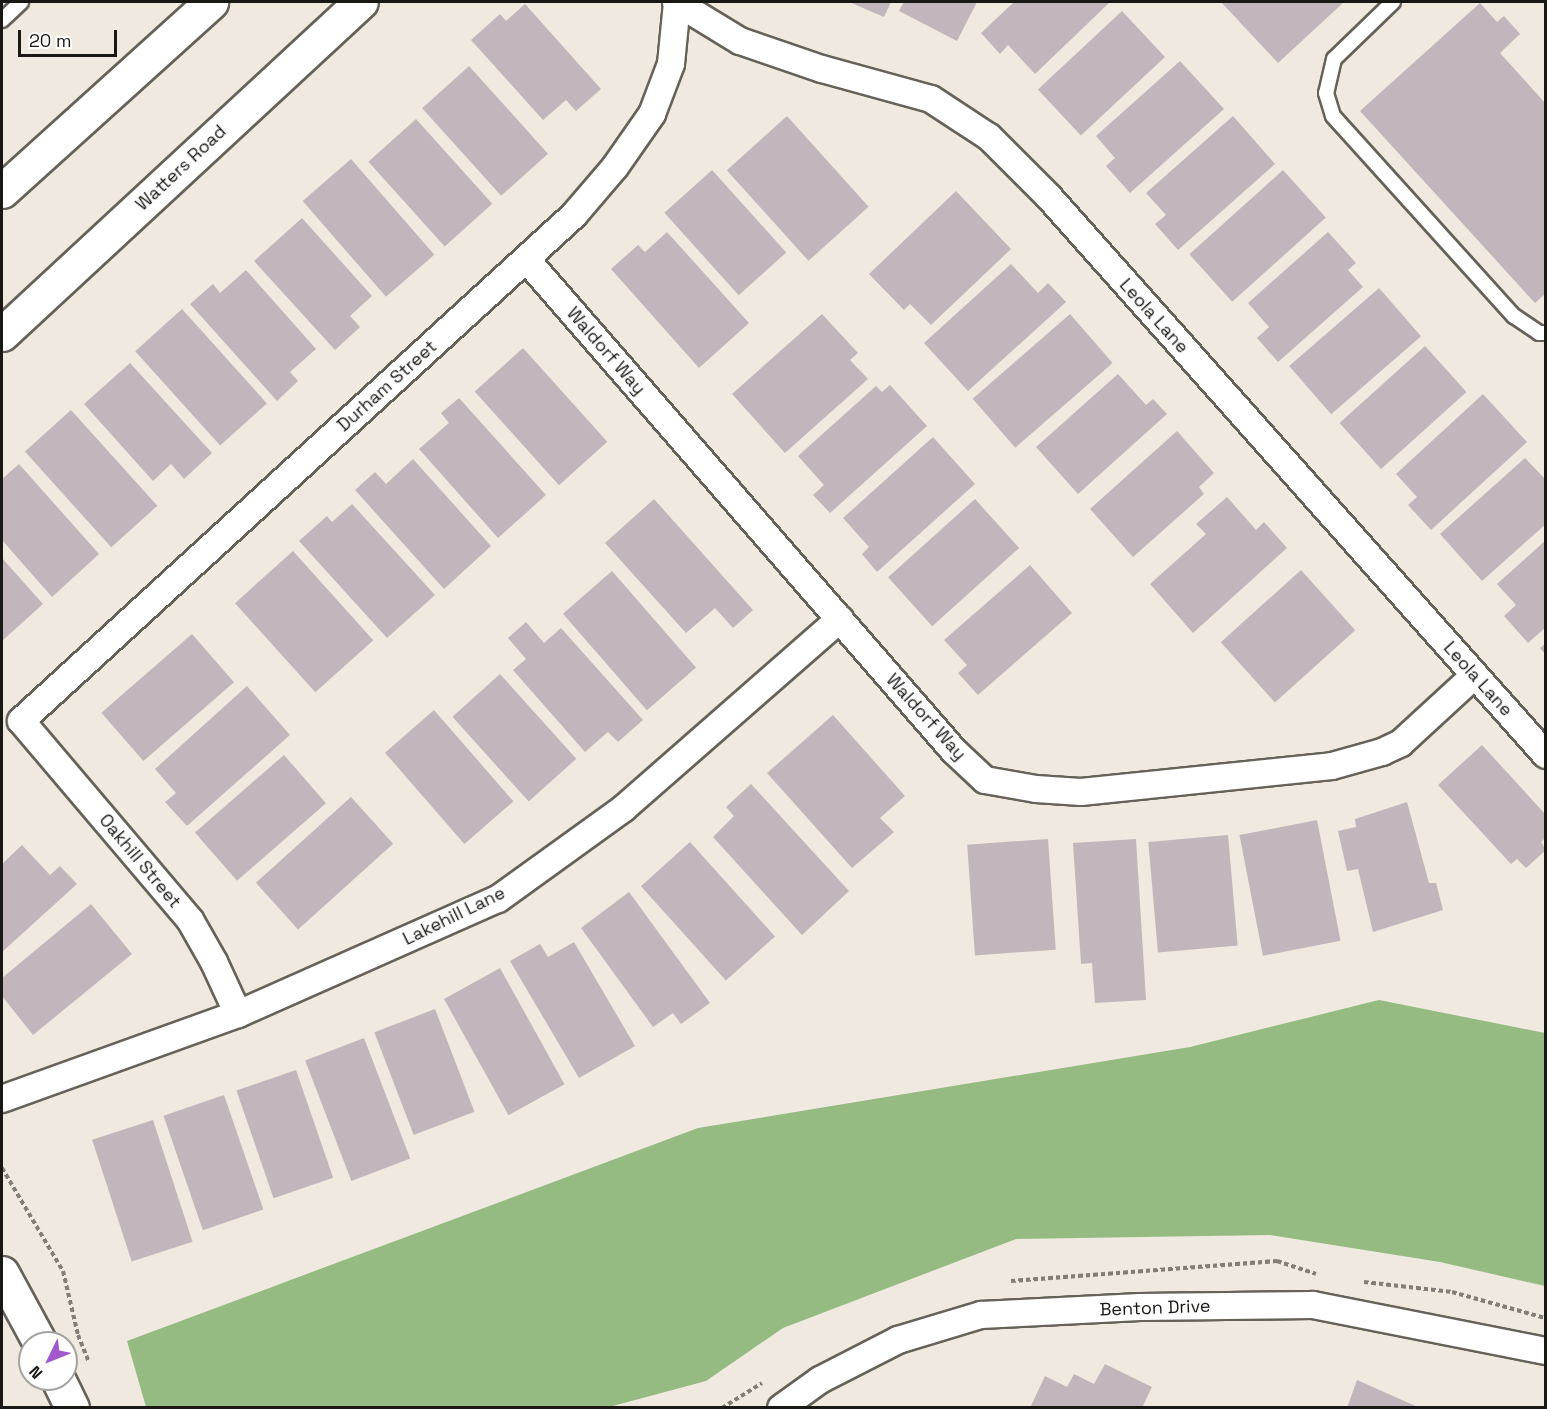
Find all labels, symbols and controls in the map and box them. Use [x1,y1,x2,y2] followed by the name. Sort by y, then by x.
[21,18,120,56] scale bar
[29,29,72,52] text: 20 m
[131,121,231,215] street label: Watters Road
[1115,274,1193,358] street label: Leola Lane
[562,303,650,399] street label: Waldorf Way
[333,336,441,436] street label: Durham Street
[1439,637,1517,721] street label: Leola Lane
[881,669,971,765] street label: Waldorf Way
[94,810,186,912] street label: Oakhill Street
[399,882,509,950] street label: Lakehill Lane
[1099,1295,1211,1321] street label: Benton Drive
[18,1331,78,1391] north arrow
[25,1361,47,1383] text: N

